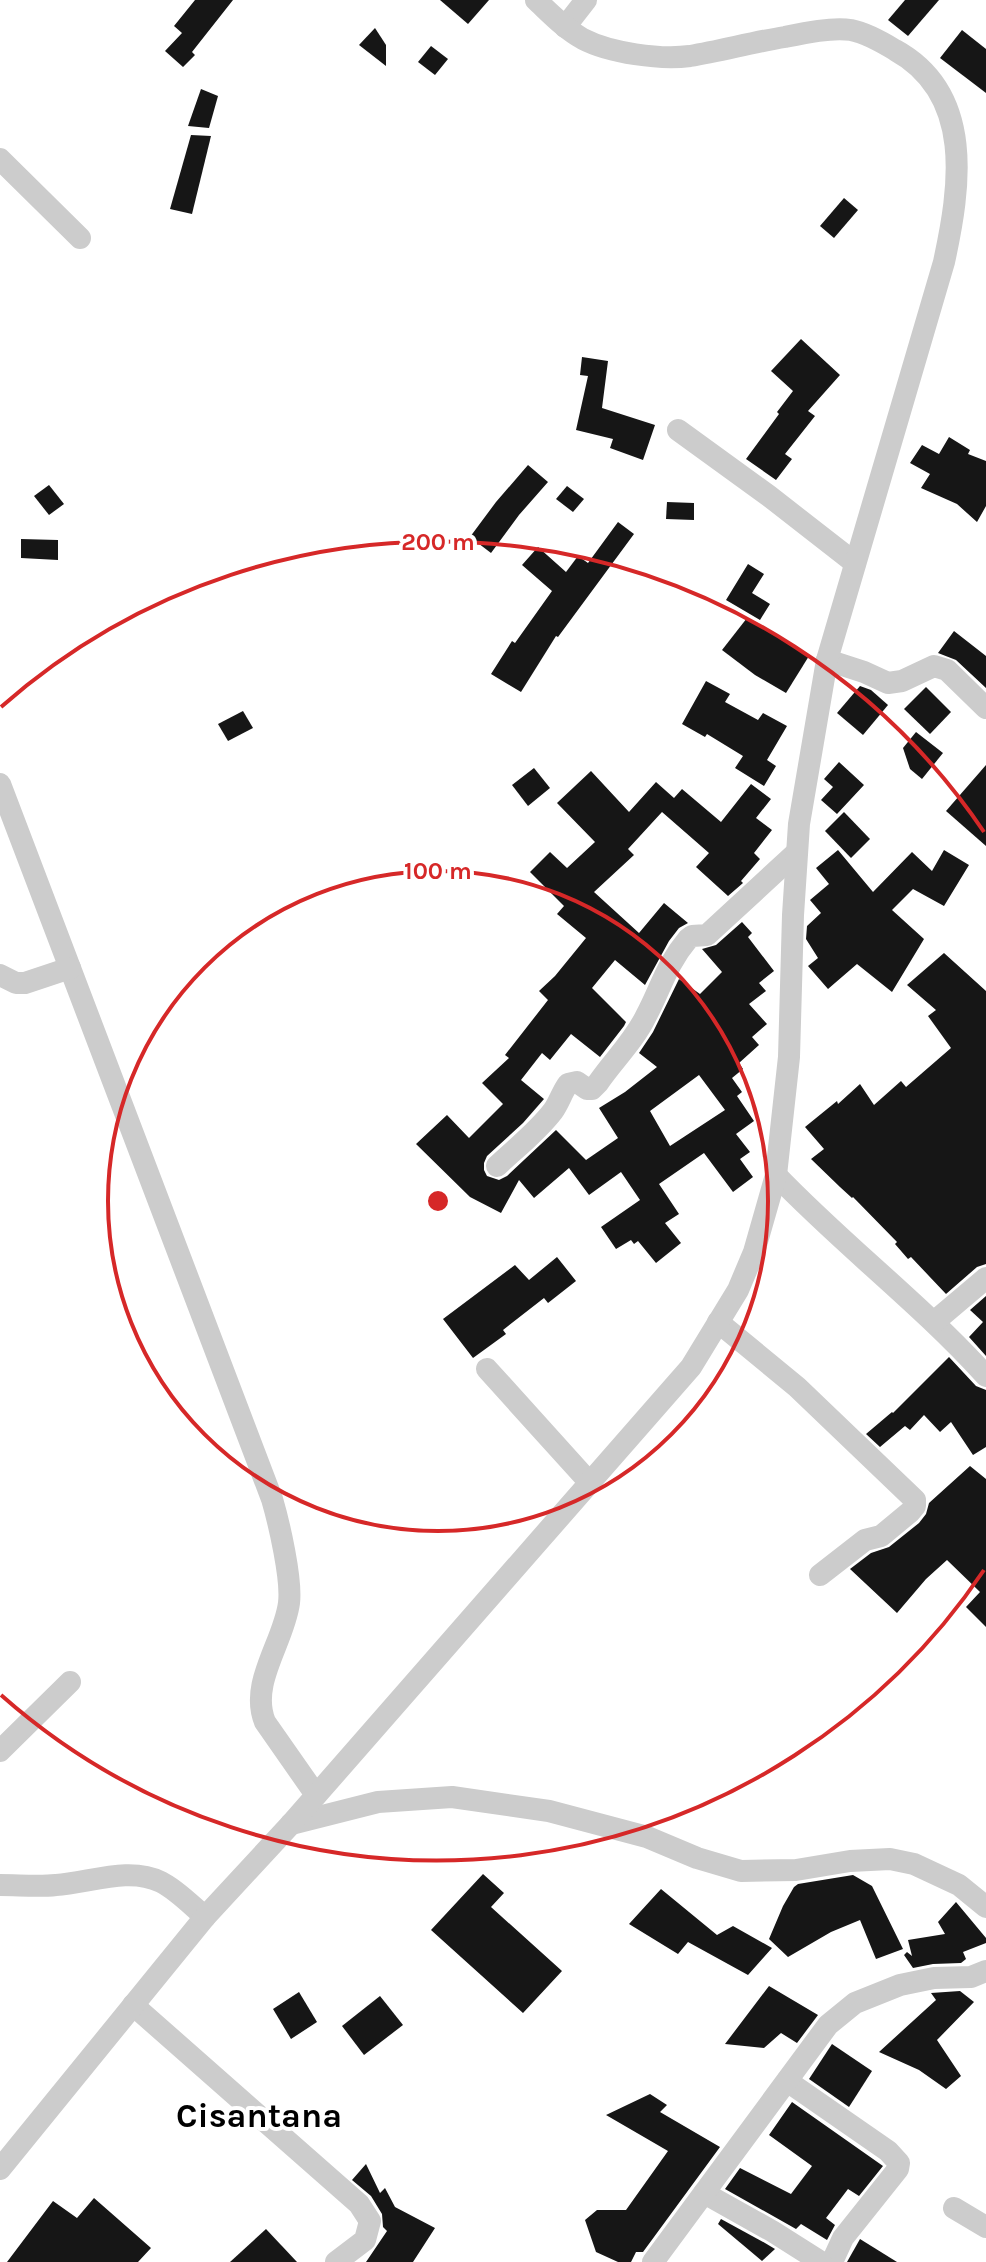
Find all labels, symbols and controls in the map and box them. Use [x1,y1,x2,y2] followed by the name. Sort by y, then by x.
[401,528,475,556] text: 200 m
[404,857,472,885] text: 100 m
[424,1187,452,1215] centre of rings
[176,2096,342,2136] district label: Cisantana

